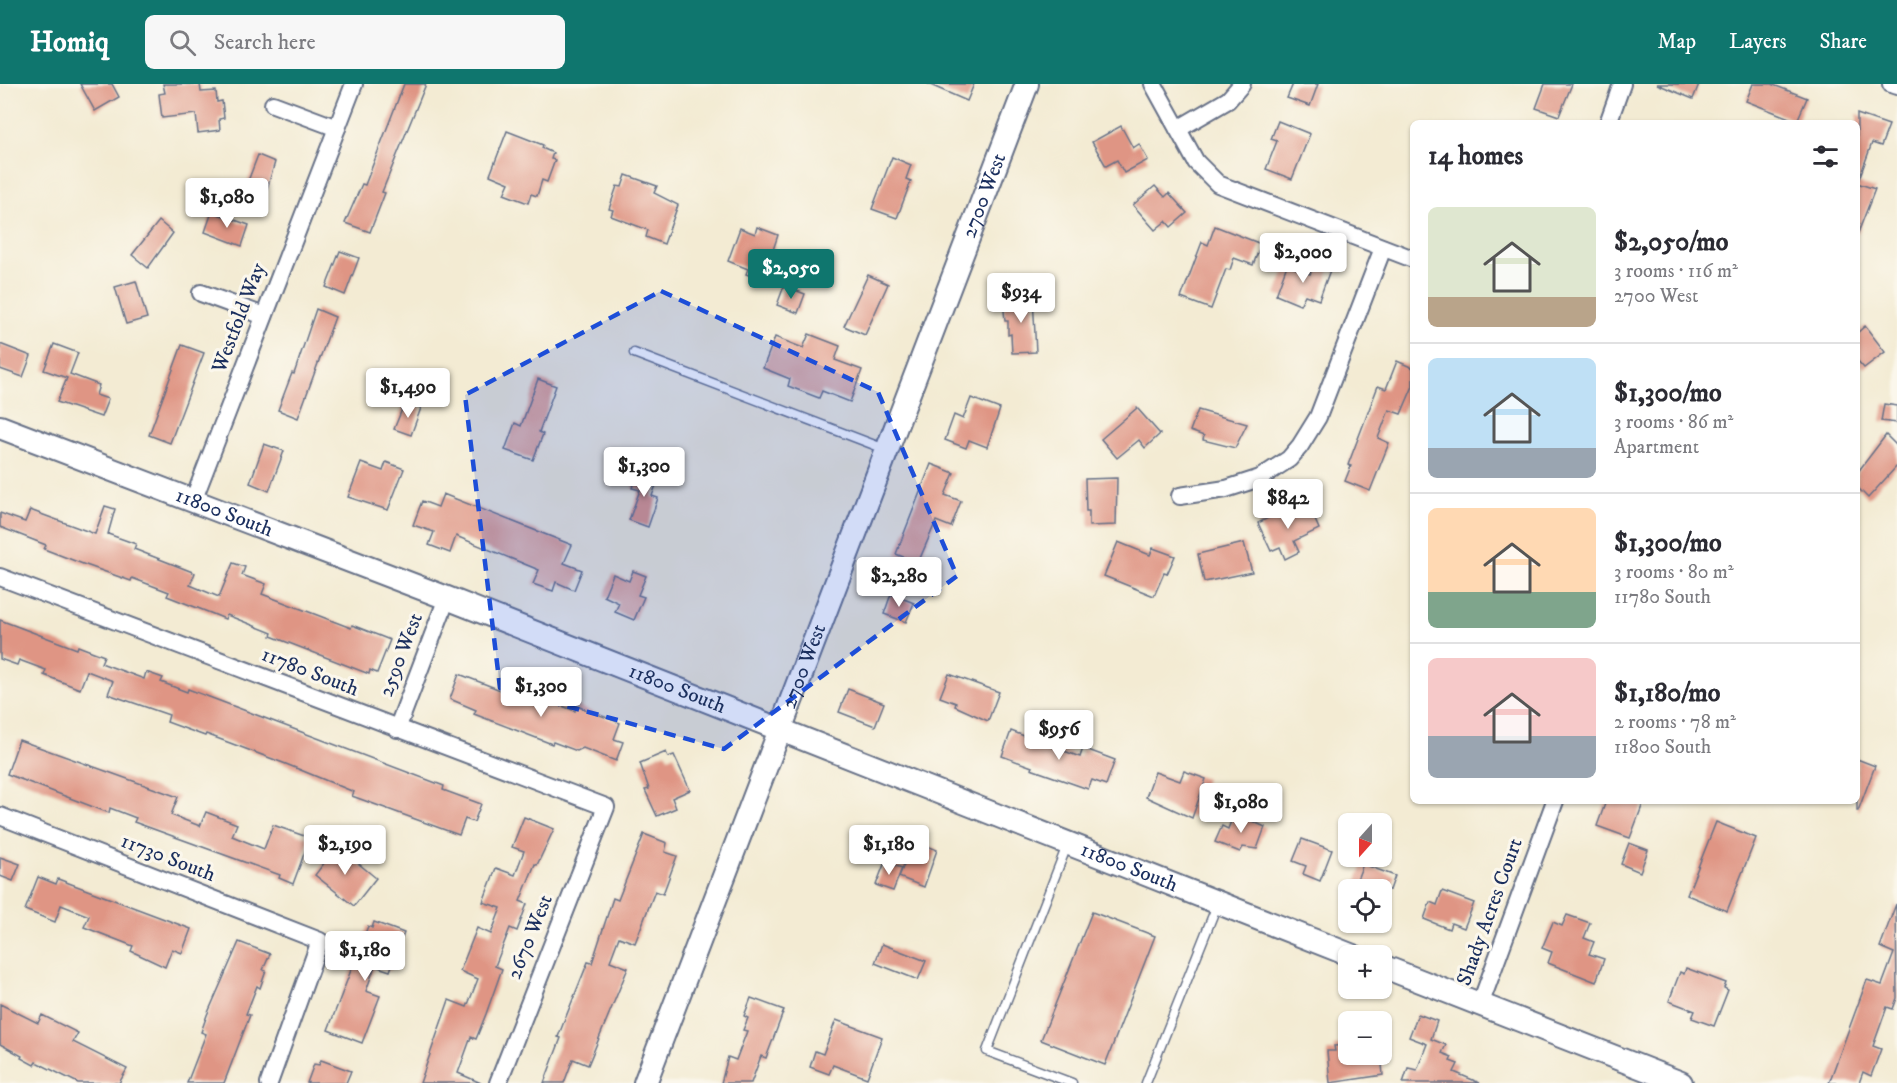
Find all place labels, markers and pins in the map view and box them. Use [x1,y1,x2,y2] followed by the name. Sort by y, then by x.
[178,178,276,229] pin: $1,080
[1254,233,1352,284] pin: $2,000
[742,249,840,300] pin: $2,050
[985,273,1057,324] pin: $934
[359,368,457,419] pin: $1,490
[595,447,693,498] pin: $1,300
[1252,479,1324,530] pin: $842
[850,557,948,608] pin: $2,280
[492,667,590,718] pin: $1,300
[1023,710,1095,761] pin: $956
[1192,783,1290,834] pin: $1,080
[296,825,394,876] pin: $2,190
[840,825,938,876] pin: $1,180
[316,931,414,982] pin: $1,180

